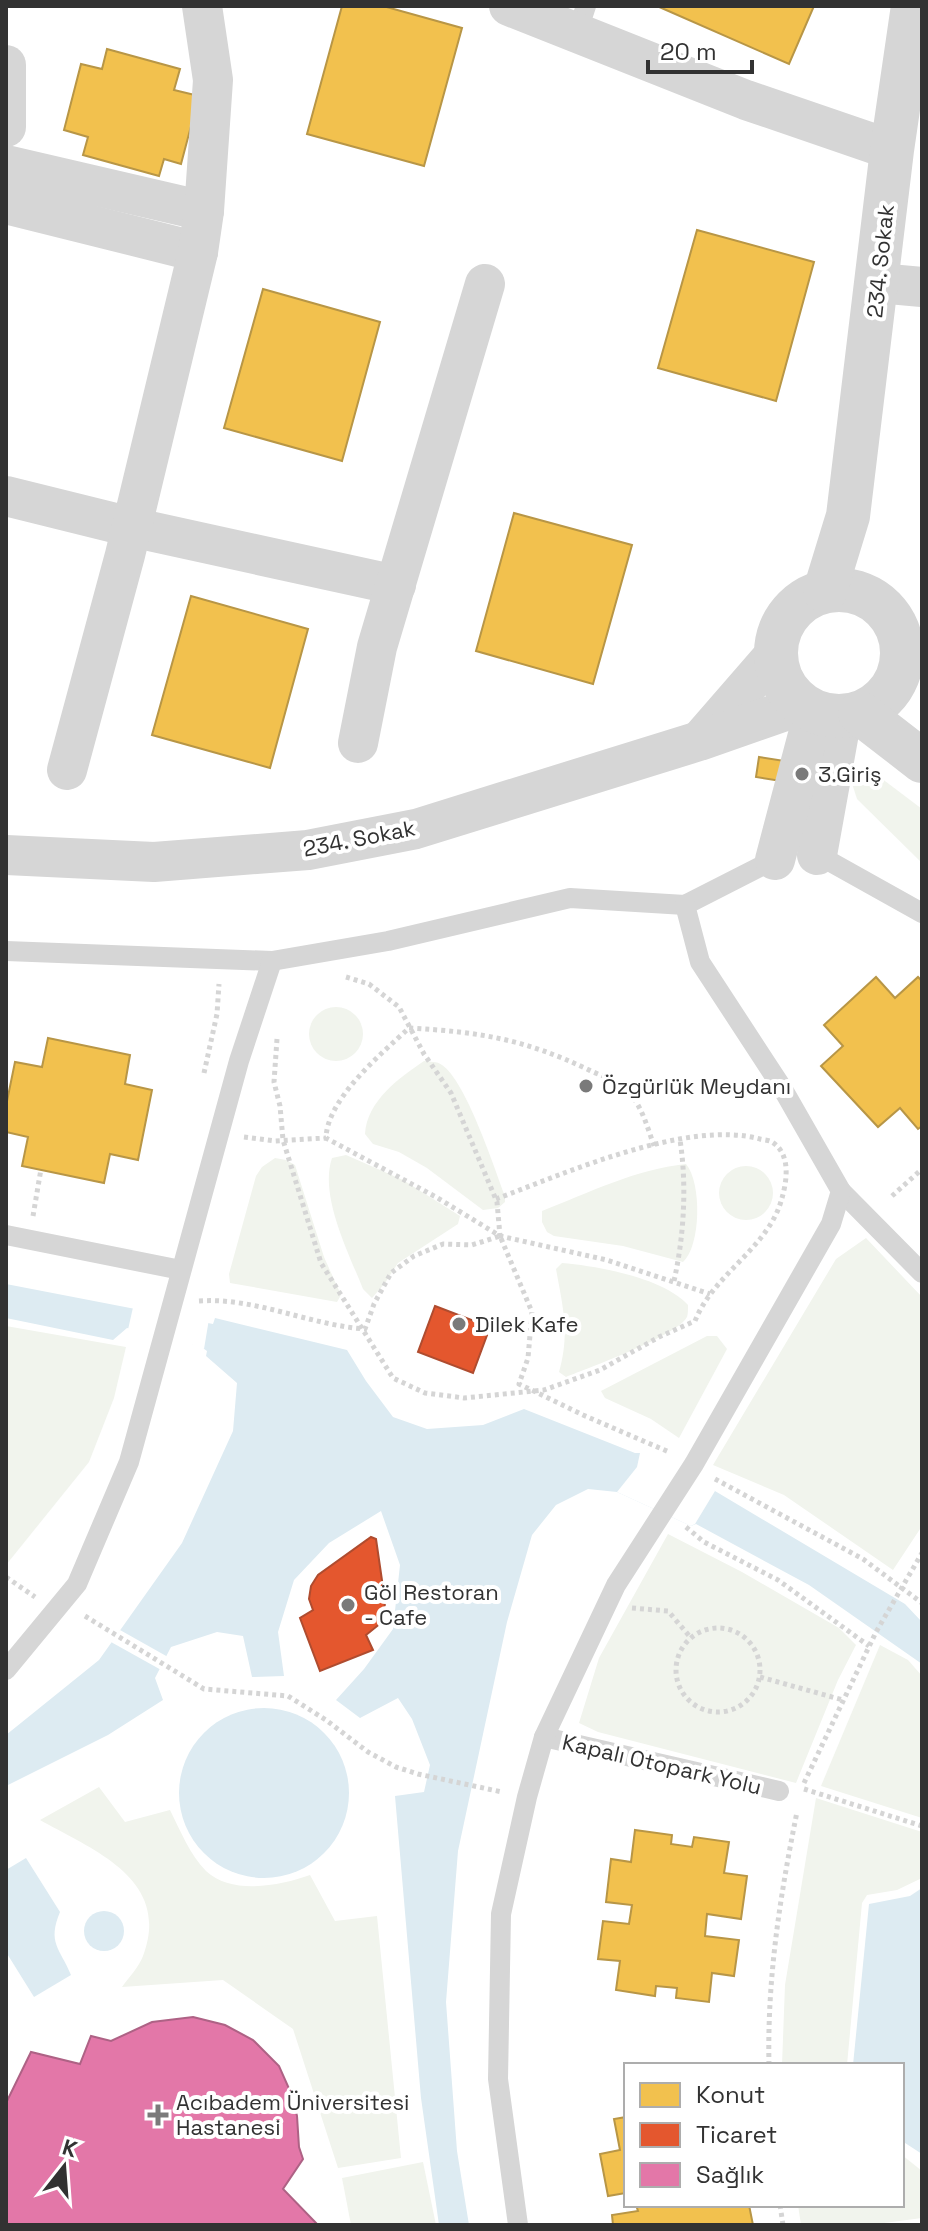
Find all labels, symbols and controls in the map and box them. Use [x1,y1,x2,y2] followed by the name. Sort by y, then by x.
[648,24,752,74] scale bar
[660,36,717,67] text: 20 m
[860,203,900,319] street label: 234. Sokak
[818,760,882,788] place label: 3.Giriş
[793,765,811,783] marker: 3.Giriş
[300,813,418,863] street label: 234. Sokak
[602,1072,791,1100] place label: Özgürlük Meydanı
[577,1077,595,1095] marker: Özgürlük Meydanı
[475,1310,578,1338] place label: Dilek Kafe
[450,1315,468,1333] marker: Dilek Kafe
[364,1578,499,1631] place label: Göl Restoran - Cafe
[339,1596,357,1614] marker: Göl Restoran - Cafe
[560,1727,764,1801] street label: Kapalı Otopark Yolu
[624,2063,904,2207] legend
[696,2079,765,2110] text: Konut
[176,2088,409,2141] place label: Acıbadem Üniversitesi Hastanesi
[147,2104,169,2126] marker: Acıbadem Üniversitesi Hastanesi
[696,2119,777,2150] text: Ticaret
[24,2127,104,2207] north arrow
[59,2132,81,2163] text: K
[696,2159,764,2190] text: Sağlık

